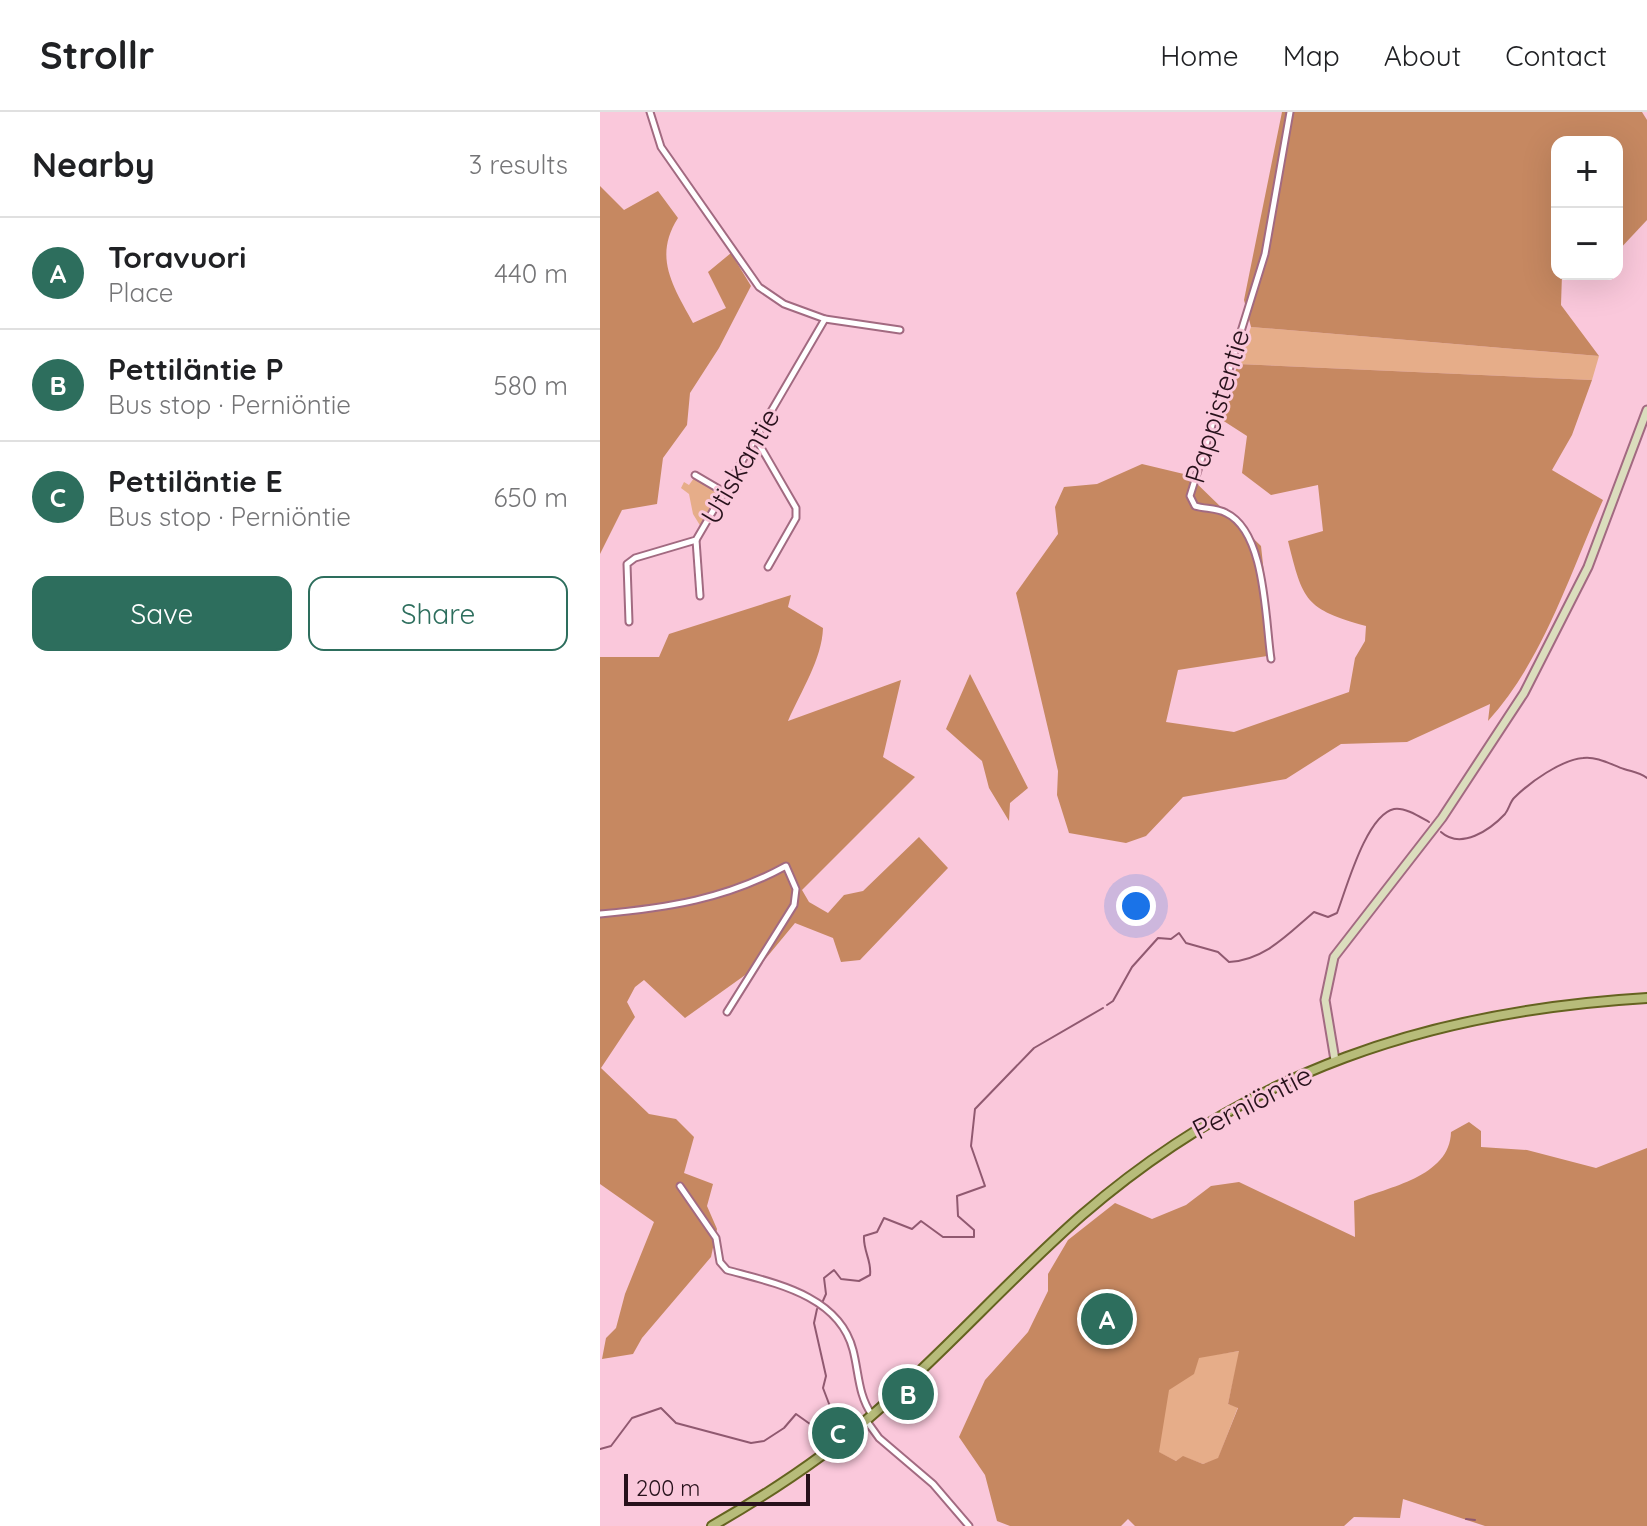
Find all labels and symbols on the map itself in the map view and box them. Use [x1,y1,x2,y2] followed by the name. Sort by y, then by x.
[1177,325,1257,487] street label: Pappistentie
[692,402,787,530] street label: Utiskantie
[1116,886,1156,926] your location
[1186,1057,1317,1147] street label: Perniöntie
[1081,1289,1133,1349] pin: A
[882,1364,934,1424] pin: B
[812,1403,864,1463] pin: C
[624,1470,810,1506] scale bar

